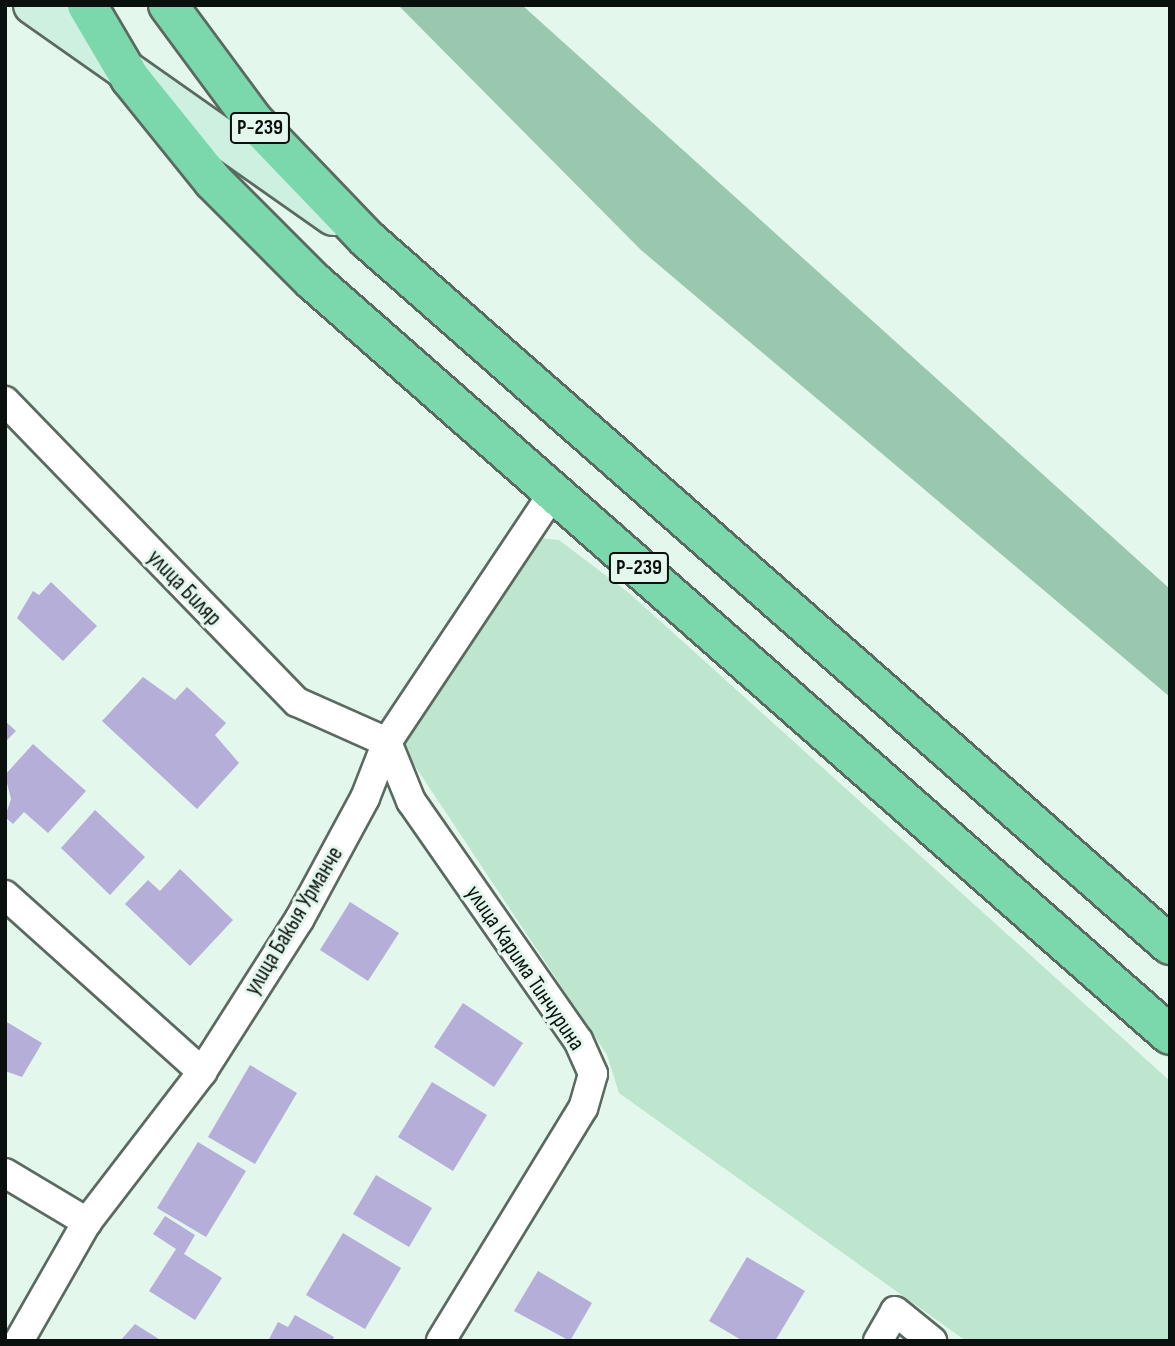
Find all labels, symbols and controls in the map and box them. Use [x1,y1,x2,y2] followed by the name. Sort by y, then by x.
[229,110,292,146] road number: Р-239
[141,544,227,632] street label: улица Биляр
[608,550,670,586] road number: Р-239
[239,842,349,1000] street label: улица Бакыя Урманче
[460,880,590,1056] street label: улица Карима Тинчурина

